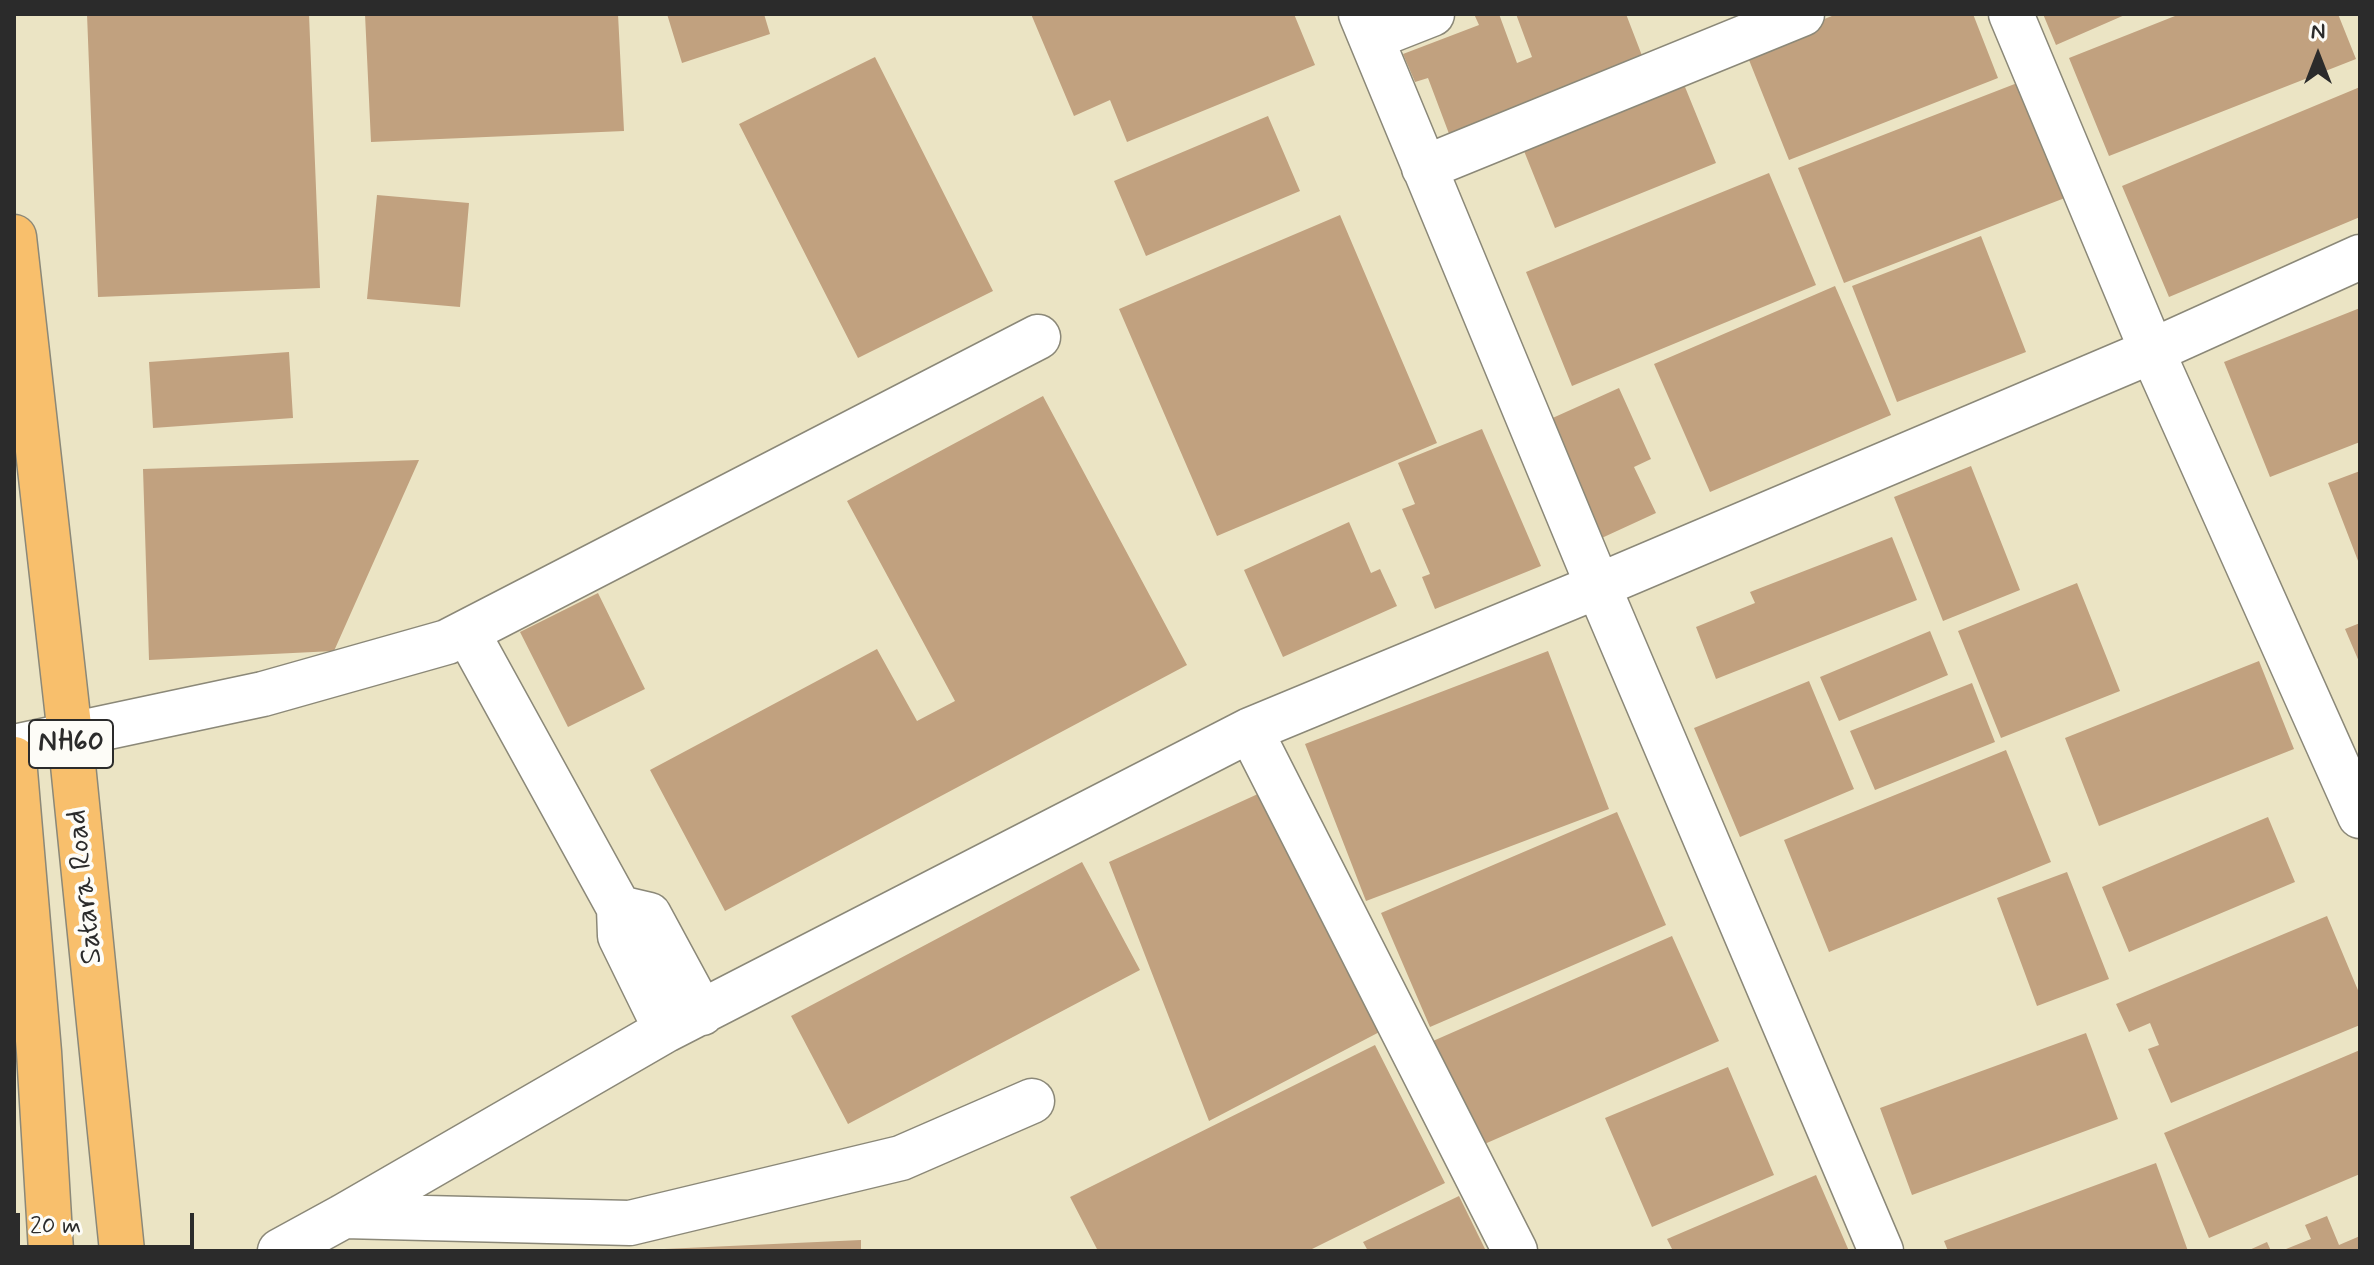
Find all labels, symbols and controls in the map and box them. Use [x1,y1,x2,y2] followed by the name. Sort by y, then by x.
[2278,16,2358,96] north arrow
[2311,18,2325,46] text: N
[29,720,113,768] road number: NH60
[60,808,112,966] street label: Satara Road
[20,1197,198,1247] scale bar
[30,1211,81,1242] text: 20 m

